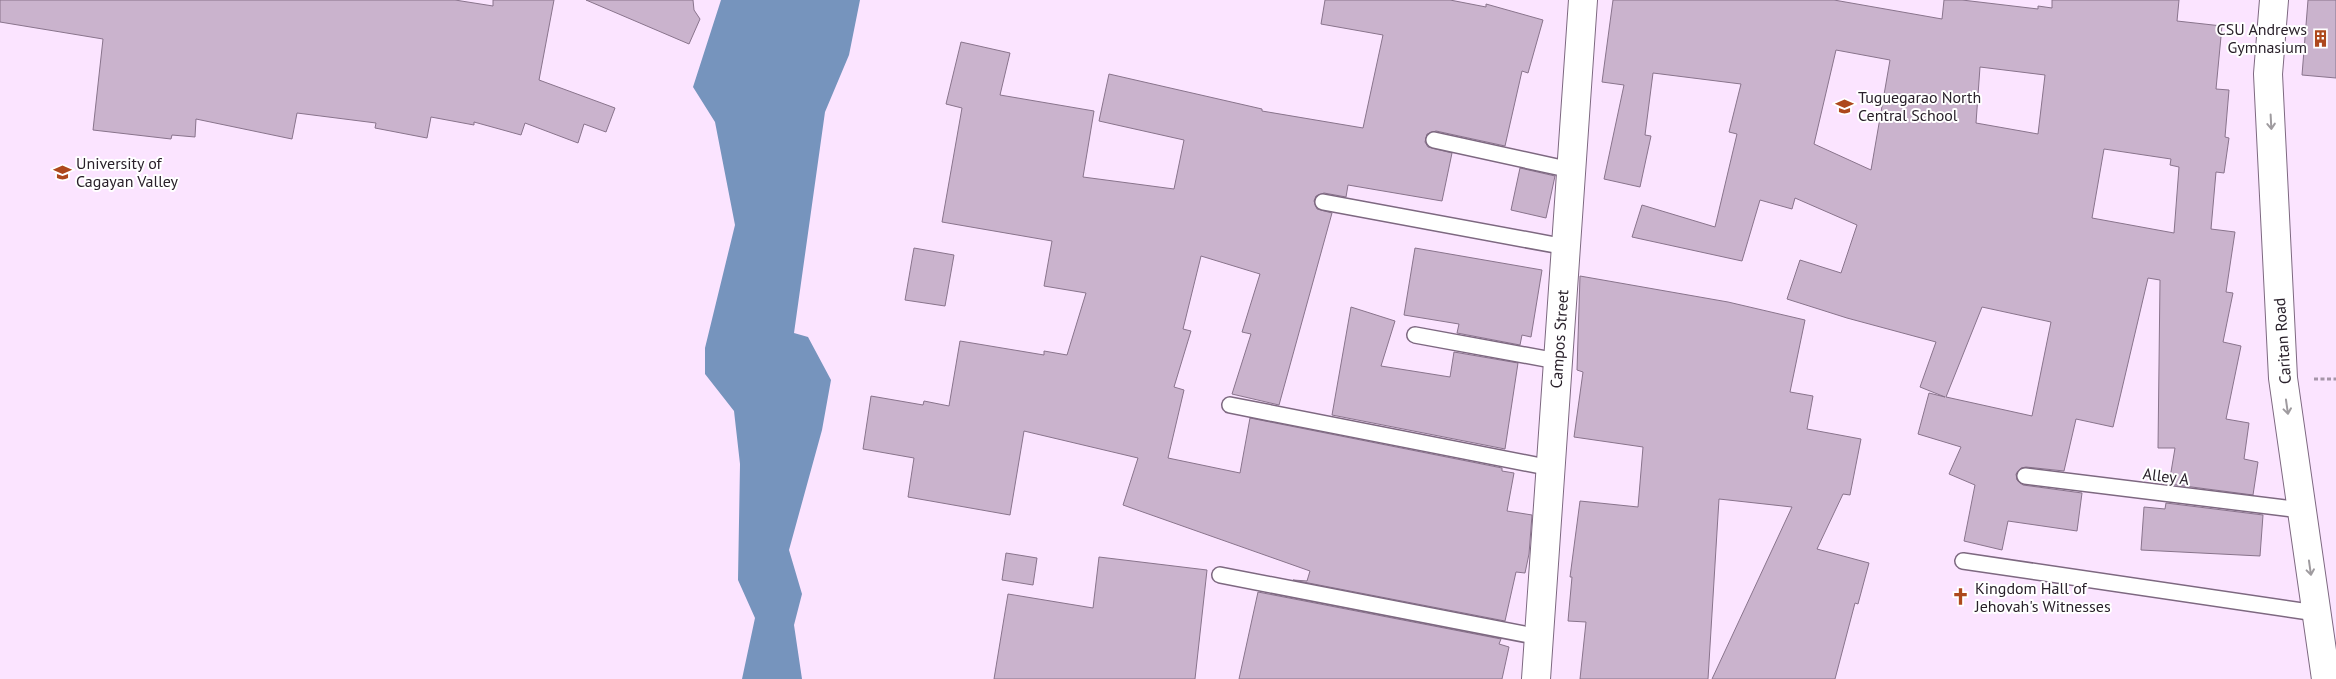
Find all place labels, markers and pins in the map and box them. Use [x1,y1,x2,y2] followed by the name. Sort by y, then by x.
[2217,19,2307,57] place label: CSU Andrews Gymnasium
[2311,28,2331,48] building icon: CSU Andrews Gymnasium
[1858,87,1981,125] place label: Tuguegarao North Central School
[1834,96,1854,116] school or university icon: Tuguegarao North Central School
[76,153,179,191] place label: University of Cagayan Valley
[52,162,72,182] school or university icon: University of Cagayan Valley
[1974,578,2111,616] place label: Kingdom Hall of Jehovah's Witnesses
[1951,587,1971,607] church icon: Kingdom Hall of Jehovah's Witnesses

